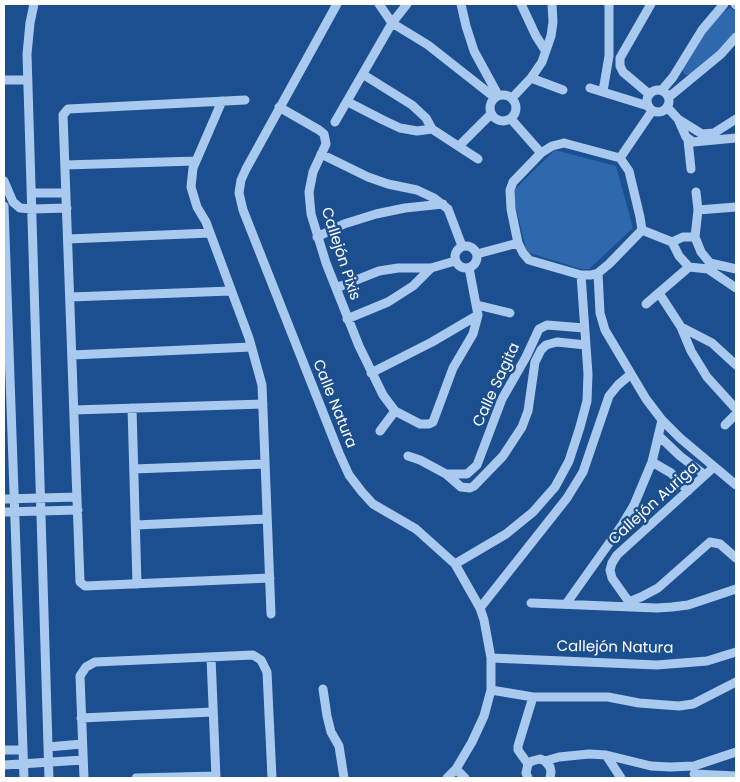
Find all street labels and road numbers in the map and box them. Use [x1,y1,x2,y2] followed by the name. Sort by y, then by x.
[317,205,363,303] street label: Callejón Pixis
[470,340,524,430] street label: Calle Sagita
[308,357,360,451] street label: Calle Natura
[605,459,703,549] street label: Callejón Auriga
[556,638,674,658] street label: Callejón Natura

